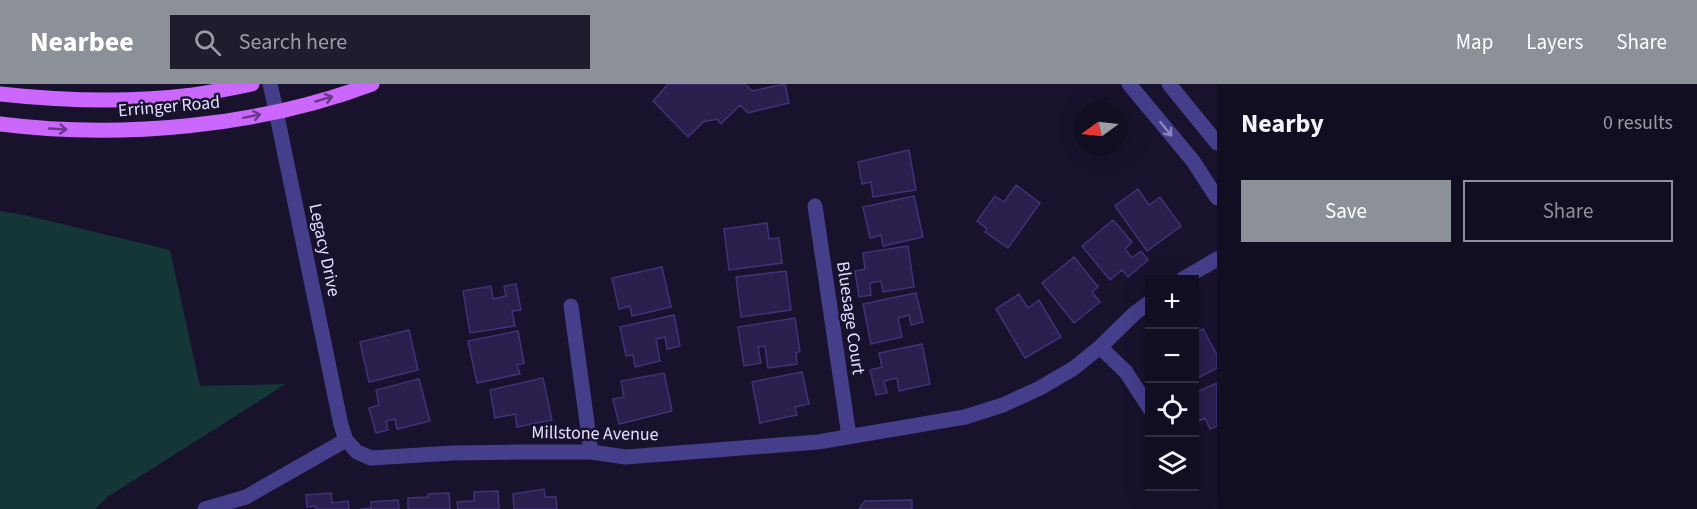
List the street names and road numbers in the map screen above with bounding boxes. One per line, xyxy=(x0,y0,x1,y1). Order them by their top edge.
street label: Erringer Road xyxy=(117,90,221,123)
street label: Legacy Drive xyxy=(302,201,347,299)
street label: Bluesage Court xyxy=(830,260,871,376)
street label: Millstone Avenue xyxy=(531,420,659,447)

